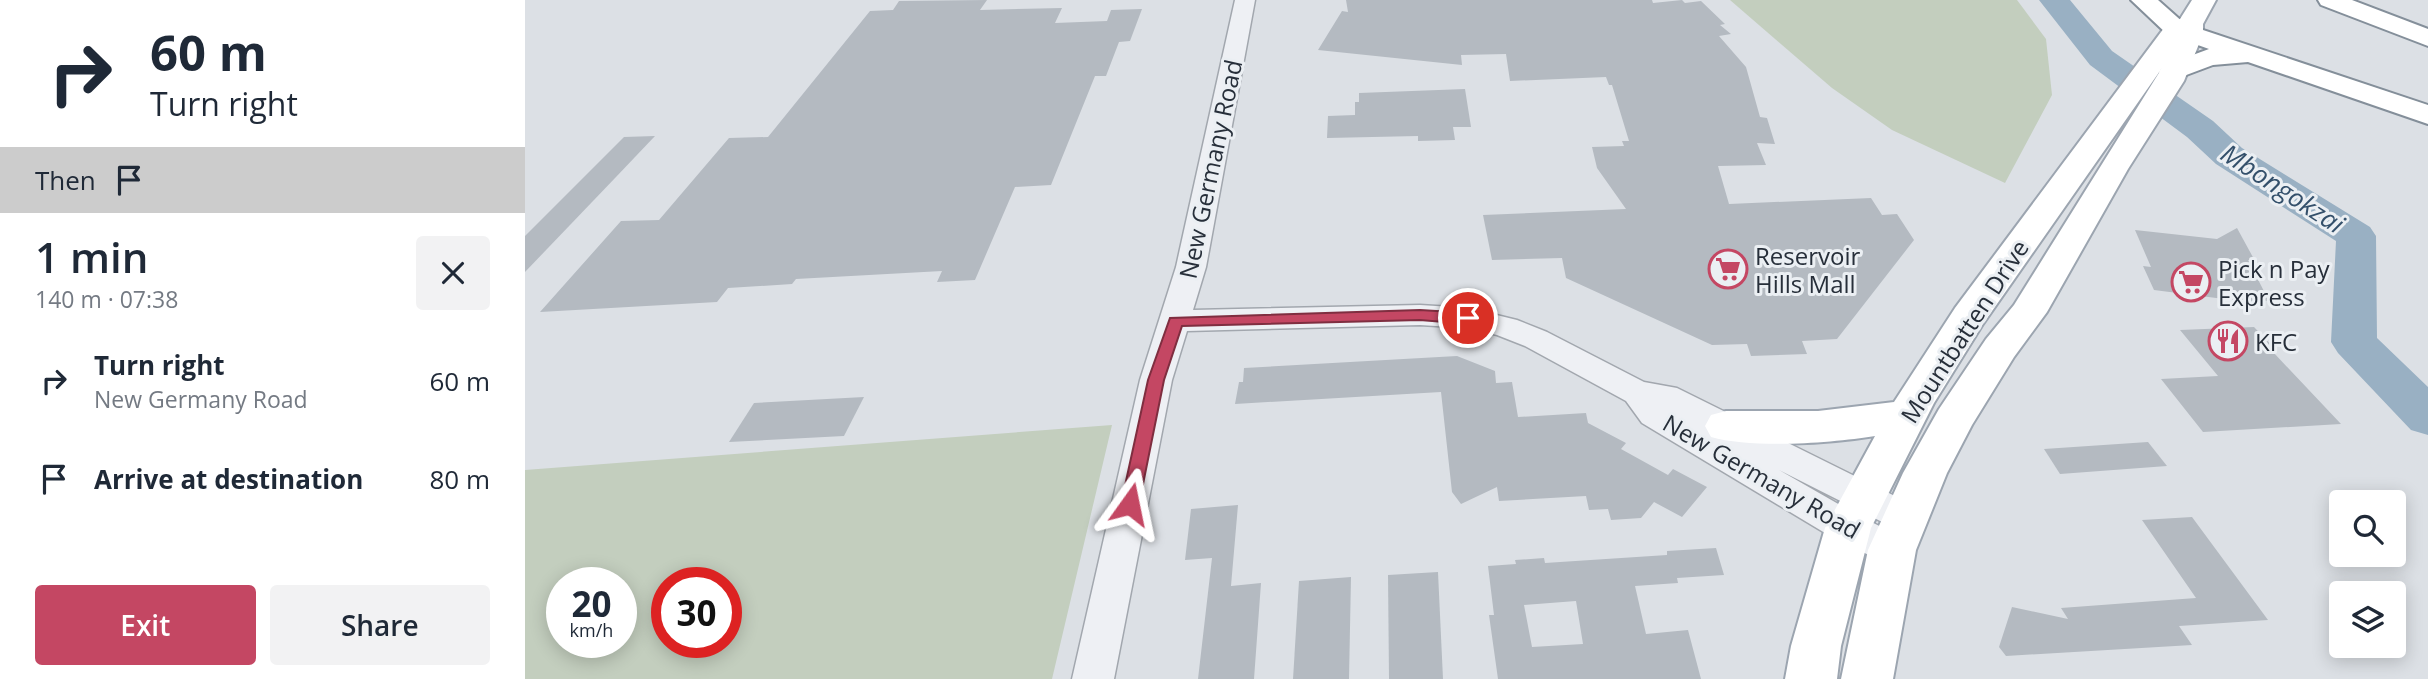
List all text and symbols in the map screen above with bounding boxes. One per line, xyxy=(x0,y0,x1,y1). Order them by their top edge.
text: 60 m xyxy=(150,19,267,85)
icon: right xyxy=(35,28,126,119)
street label: New Germany Road xyxy=(1171,57,1249,281)
text: Turn right xyxy=(150,82,298,125)
water label: Mbongokzai xyxy=(2214,135,2352,241)
icon: arrive xyxy=(110,161,148,199)
text: Then xyxy=(35,162,96,198)
text: 1 min xyxy=(35,228,148,285)
street label: Mountbatten Drive xyxy=(1892,233,2036,429)
button: close xyxy=(416,236,490,310)
place label: Reservoir Hills Mall xyxy=(1755,239,1860,300)
supermarket icon: Reservoir Hills Mall xyxy=(1707,248,1749,290)
place label: Pick n Pay Express xyxy=(2218,252,2331,313)
supermarket icon: Pick n Pay Express xyxy=(2170,261,2212,303)
text: 140 m · 07:38 xyxy=(35,283,178,315)
pin xyxy=(1438,288,1498,348)
icon: arrive xyxy=(1449,299,1487,337)
restaurant icon: KFC xyxy=(2207,320,2249,362)
place label: KFC xyxy=(2255,325,2297,358)
text: Turn right xyxy=(94,347,225,383)
icon: right xyxy=(35,362,73,400)
text: 60 m xyxy=(429,363,490,399)
text: New Germany Road xyxy=(94,383,308,415)
street label: New Germany Road xyxy=(1657,406,1867,546)
icon: arrive xyxy=(35,460,73,498)
text: Arrive at destination xyxy=(94,461,363,497)
text: 80 m xyxy=(429,461,490,497)
position arrow xyxy=(1093,467,1167,541)
map controls xyxy=(2329,490,2406,658)
button: search xyxy=(2329,490,2406,567)
speed limit sign: 30 xyxy=(651,567,742,658)
text: 20 xyxy=(571,580,612,627)
button: layers xyxy=(2329,581,2406,658)
button: Exit xyxy=(35,585,256,665)
button: Share xyxy=(270,585,490,665)
text: km/h xyxy=(570,618,613,642)

